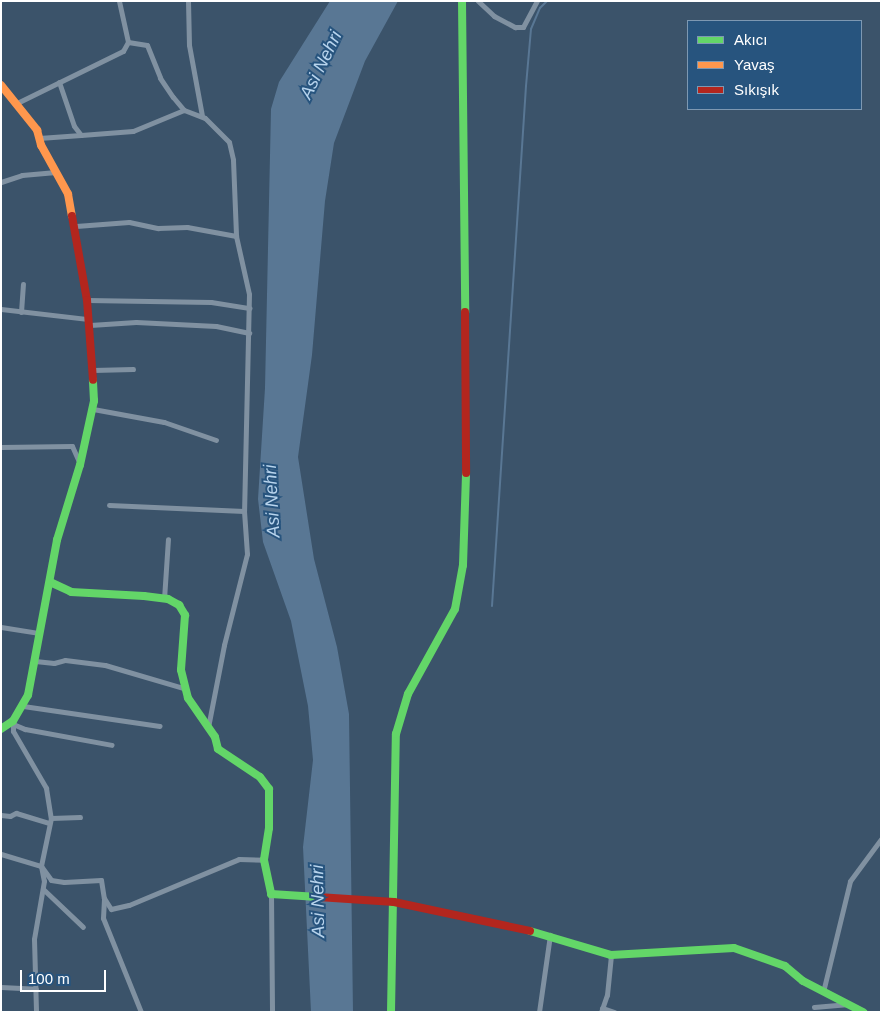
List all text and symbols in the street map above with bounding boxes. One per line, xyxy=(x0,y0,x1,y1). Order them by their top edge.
legend xyxy=(687,20,862,110)
water label: Asi Nehri xyxy=(295,27,347,103)
text: Akıcı xyxy=(734,31,767,48)
text: Yavaş xyxy=(734,56,775,73)
text: Sıkışık xyxy=(734,81,779,98)
water label: Asi Nehri xyxy=(259,464,285,538)
water label: Asi Nehri xyxy=(307,864,329,938)
scale bar xyxy=(22,960,109,992)
text: 100 m xyxy=(28,970,70,987)

